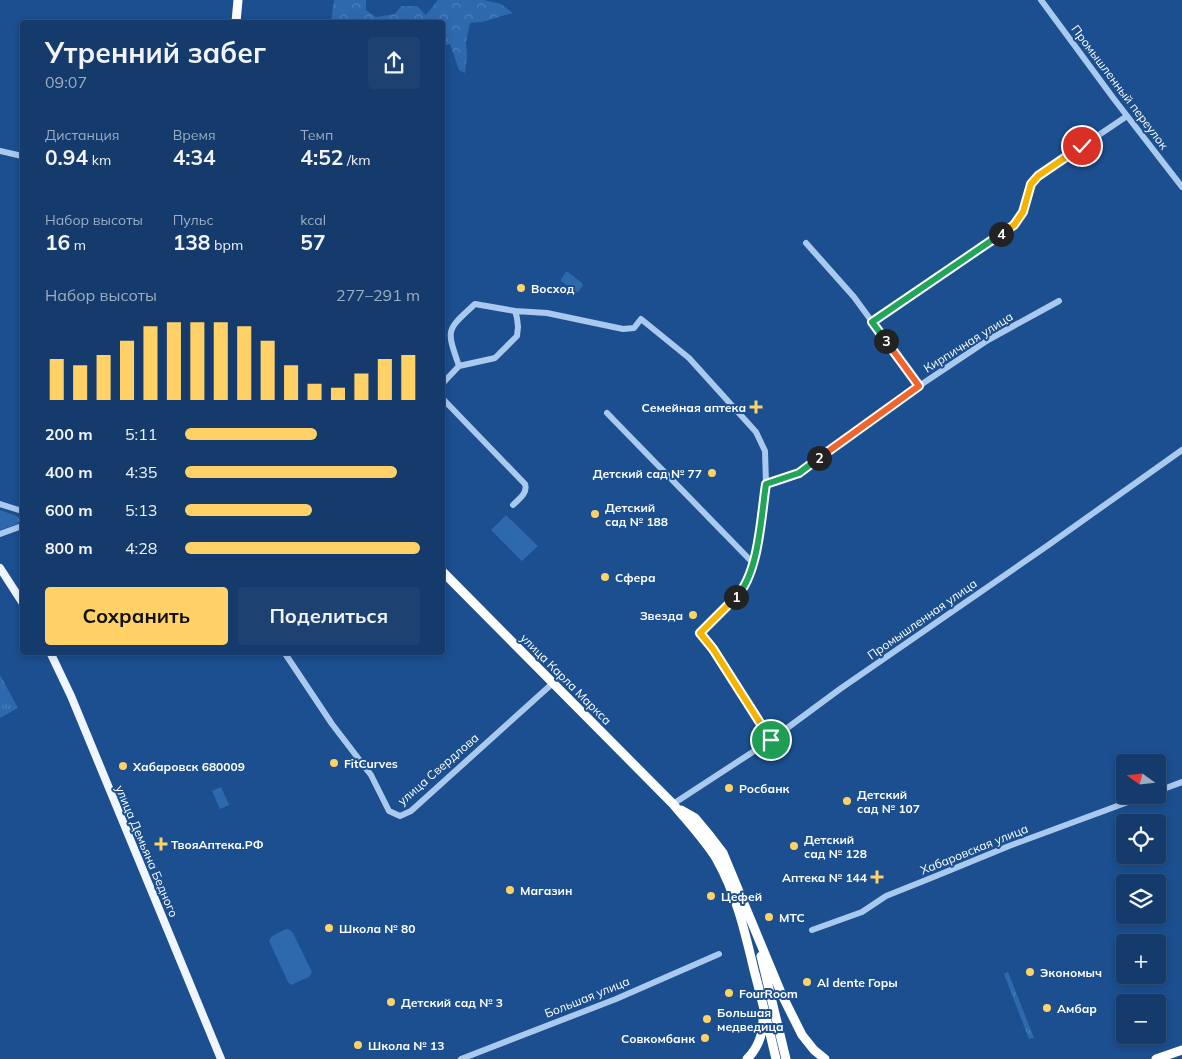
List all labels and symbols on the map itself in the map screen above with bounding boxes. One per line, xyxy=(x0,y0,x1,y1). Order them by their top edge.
street label: Промышленный переулок xyxy=(1068,22,1172,153)
pin xyxy=(1061,125,1103,167)
pin: 4 xyxy=(988,222,1014,246)
place label: Восход xyxy=(531,281,575,296)
marker: Восход xyxy=(515,282,527,294)
street label: Кирпичная улица xyxy=(921,308,1015,376)
pin: 3 xyxy=(874,328,898,354)
place label: Семейная аптека xyxy=(642,400,746,415)
marker: Семейная аптека xyxy=(750,401,762,413)
pin: 2 xyxy=(806,446,832,470)
place label: Детский сад № 77 xyxy=(593,466,702,481)
marker: Детский сад № 77 xyxy=(706,467,718,479)
place label: Детский сад № 188 xyxy=(605,500,668,529)
marker: Детский сад № 188 xyxy=(589,508,601,520)
place label: Сфера xyxy=(615,570,656,585)
marker: Сфера xyxy=(599,571,611,583)
street label: Промышленная улица xyxy=(864,575,980,663)
pin: 1 xyxy=(724,584,748,610)
place label: Звезда xyxy=(640,608,683,623)
marker: Звезда xyxy=(687,609,699,621)
street label: улица Карла Маркса xyxy=(517,630,615,728)
pin xyxy=(750,719,792,761)
street label: улица Свердлова xyxy=(394,730,482,808)
north arrow xyxy=(1116,754,1166,804)
place label: FitCurves xyxy=(344,756,398,771)
marker: FitCurves xyxy=(328,757,340,769)
place label: Хабаровск 680009 xyxy=(132,759,245,774)
marker: Хабаровск 680009 xyxy=(117,760,129,772)
place label: Росбанк xyxy=(739,781,790,796)
marker: Росбанк xyxy=(723,782,735,794)
street label: улица Демьяна Бедного xyxy=(112,783,182,919)
place label: Детский сад № 107 xyxy=(857,787,920,816)
marker: Детский сад № 107 xyxy=(841,795,853,807)
street label: Хабаровская улица xyxy=(918,821,1030,877)
place label: Детский сад № 128 xyxy=(804,832,867,861)
place label: ТвояАптека.РФ xyxy=(171,837,264,852)
marker: ТвояАптека.РФ xyxy=(155,838,167,850)
marker: Детский сад № 128 xyxy=(788,840,800,852)
place label: Аптека № 144 xyxy=(782,870,867,885)
marker: Аптека № 144 xyxy=(871,871,883,883)
place label: Магазин xyxy=(520,883,572,898)
marker: Магазин xyxy=(504,884,516,896)
place label: Цефей xyxy=(721,889,762,904)
marker: Цефей xyxy=(705,890,717,902)
place label: МТС xyxy=(779,910,805,925)
marker: МТС xyxy=(763,911,775,923)
place label: Школа № 80 xyxy=(339,921,415,936)
marker: Школа № 80 xyxy=(323,922,335,934)
place label: Экономыч xyxy=(1040,965,1102,980)
marker: Экономыч xyxy=(1024,966,1036,978)
street label: Большая улица xyxy=(542,973,632,1021)
place label: Al dente Горы xyxy=(817,975,898,990)
marker: Al dente Горы xyxy=(801,976,813,988)
place label: FourRoom xyxy=(739,986,798,1001)
marker: FourRoom xyxy=(723,987,735,999)
place label: Детский сад № 3 xyxy=(401,995,503,1010)
marker: Детский сад № 3 xyxy=(385,996,397,1008)
place label: Амбар xyxy=(1057,1001,1097,1016)
marker: Амбар xyxy=(1041,1002,1053,1014)
place label: Большая медведица xyxy=(717,1005,784,1034)
marker: Большая медведица xyxy=(701,1013,713,1025)
place label: Совкомбанк xyxy=(621,1031,695,1046)
marker: Совкомбанк xyxy=(699,1032,711,1044)
place label: Школа № 13 xyxy=(368,1038,444,1053)
marker: Школа № 13 xyxy=(352,1039,364,1051)

